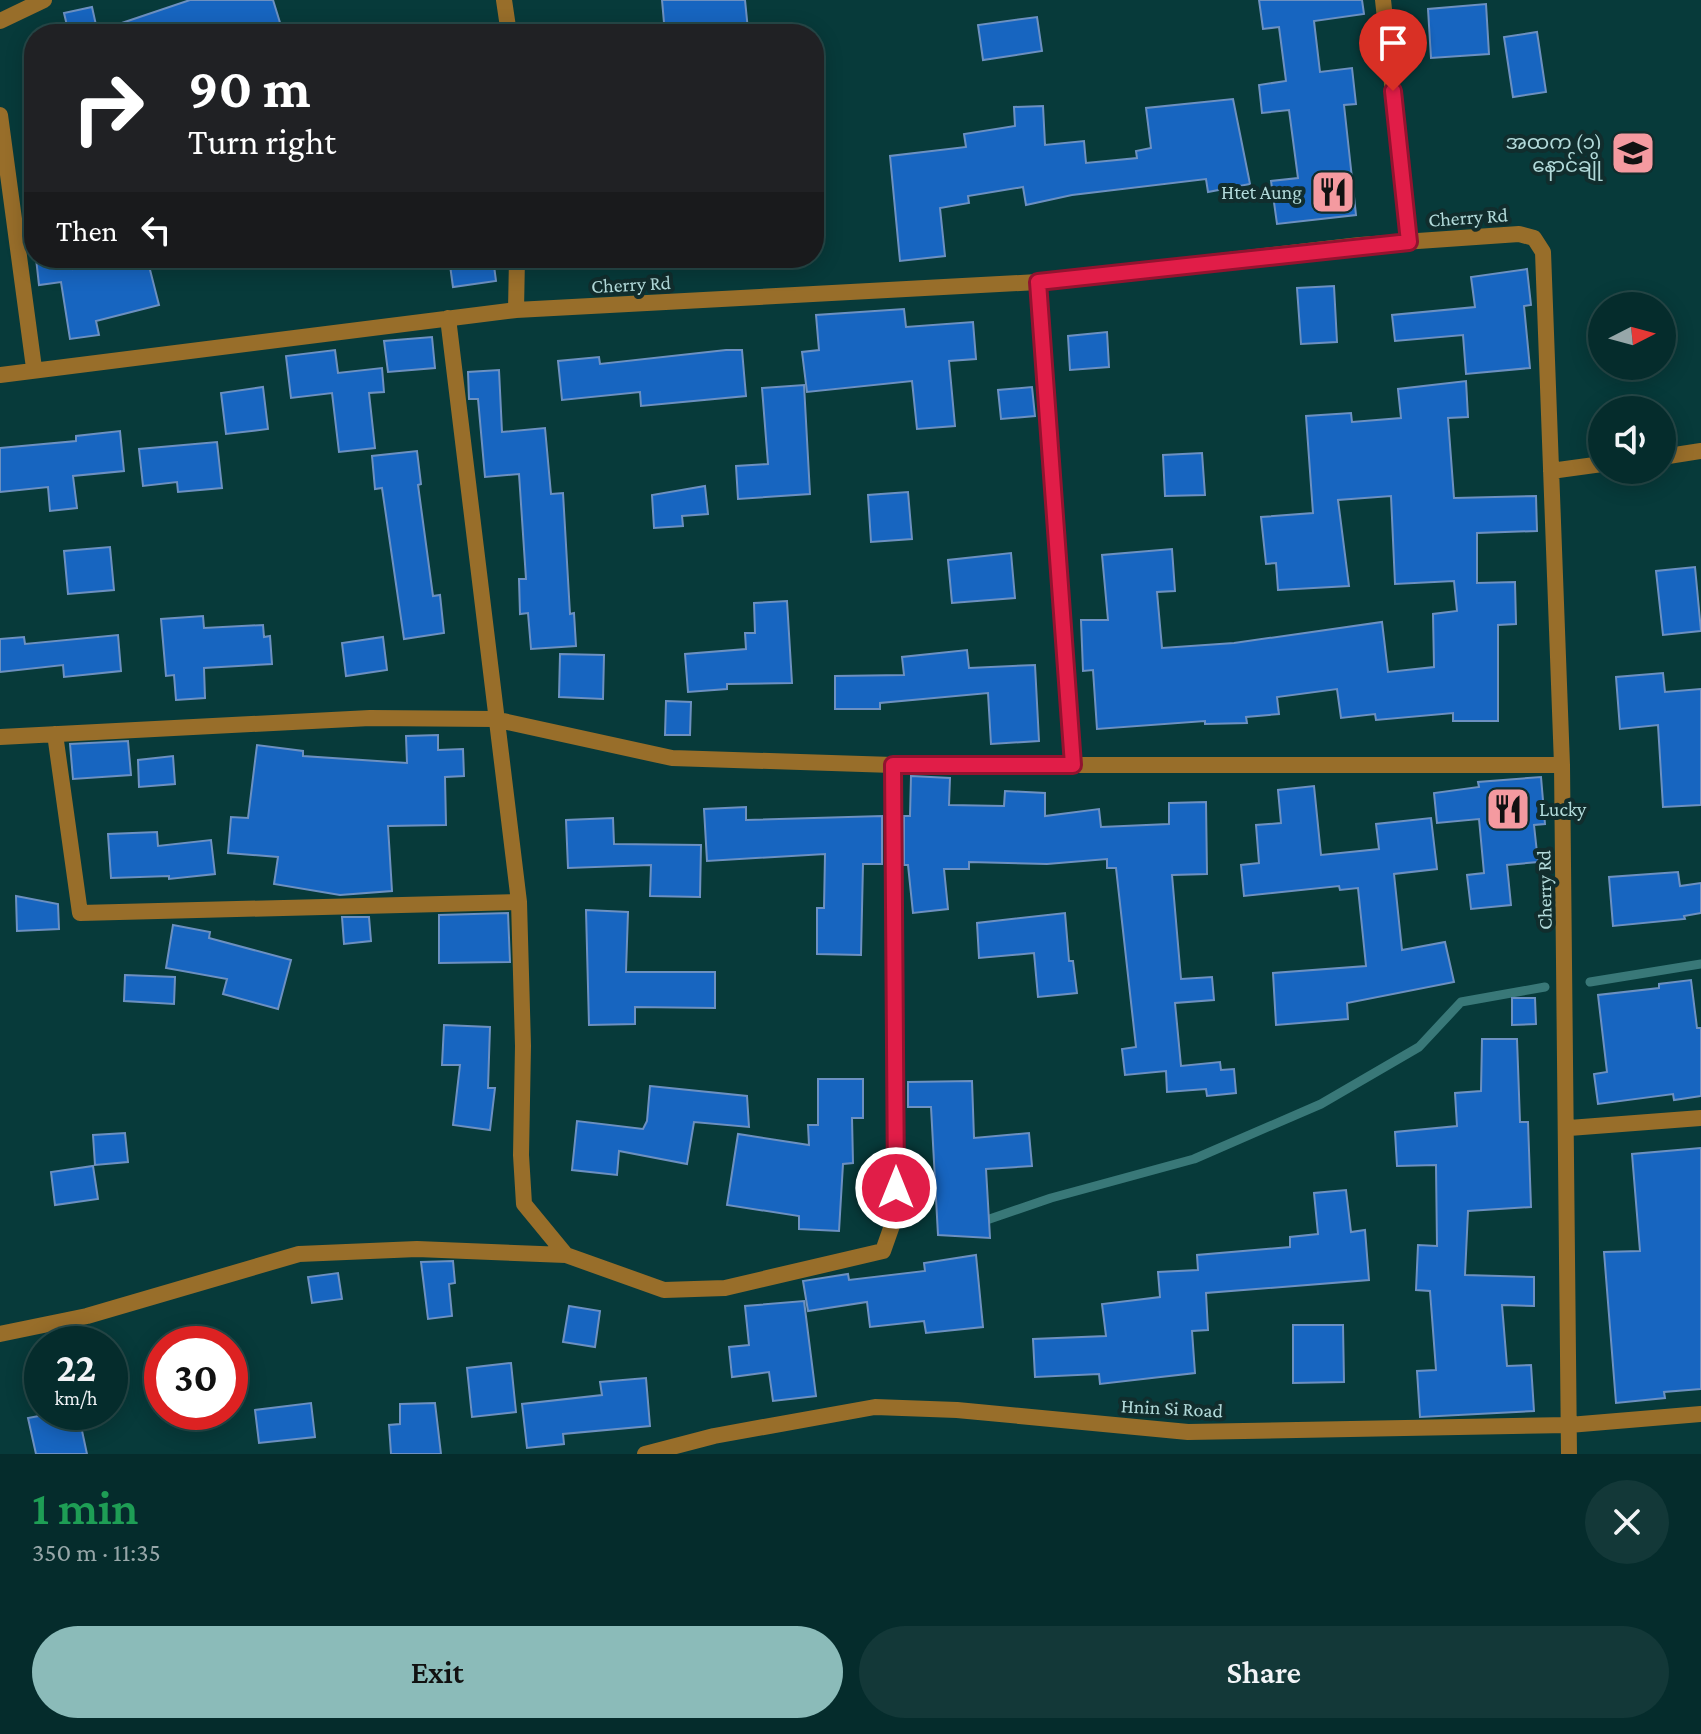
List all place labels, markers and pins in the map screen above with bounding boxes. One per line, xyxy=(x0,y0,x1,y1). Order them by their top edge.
pin xyxy=(1359,9,1427,91)
school or university icon: အထက (၁) နောင်ချို xyxy=(1609,129,1657,177)
place label: အထက (၁) နောင်ချို xyxy=(1505,131,1603,181)
restaurant icon: Htet Aung xyxy=(1309,168,1357,216)
place label: Htet Aung xyxy=(1221,181,1302,204)
restaurant icon: Lucky xyxy=(1484,785,1532,833)
place label: Lucky xyxy=(1539,798,1587,821)

